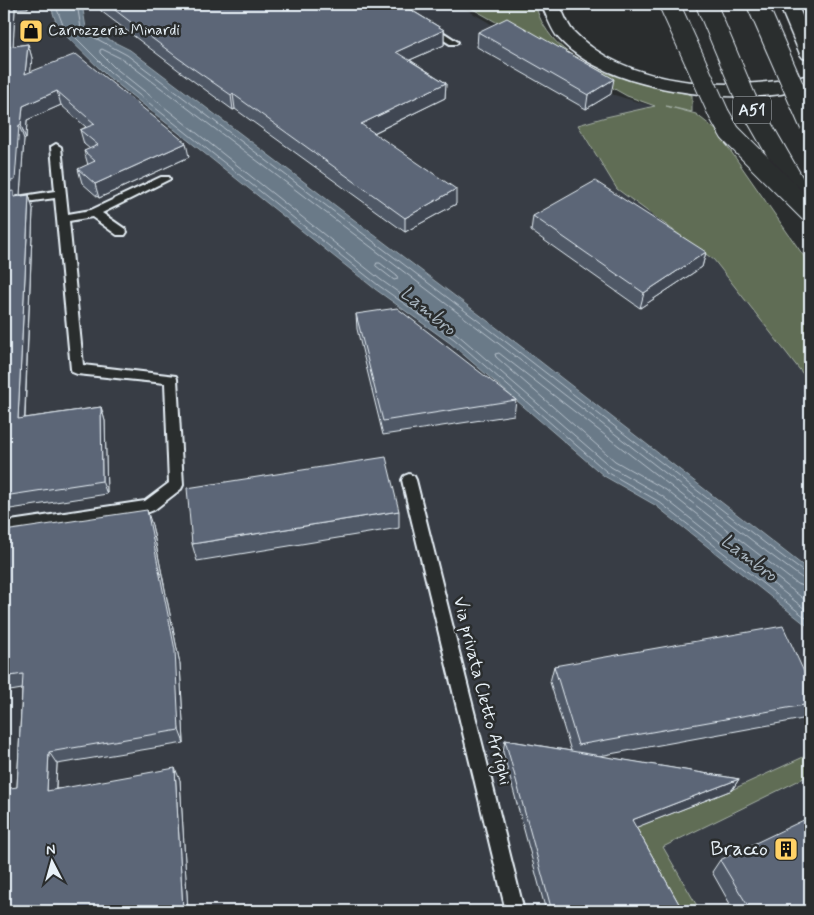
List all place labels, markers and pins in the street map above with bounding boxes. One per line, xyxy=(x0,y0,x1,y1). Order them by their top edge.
shop icon: Carrozzeria Minardi xyxy=(18,18,44,44)
place label: Carrozzeria Minardi xyxy=(48,21,180,41)
place label: Bracco xyxy=(710,835,768,863)
building icon: Bracco xyxy=(773,836,799,862)

